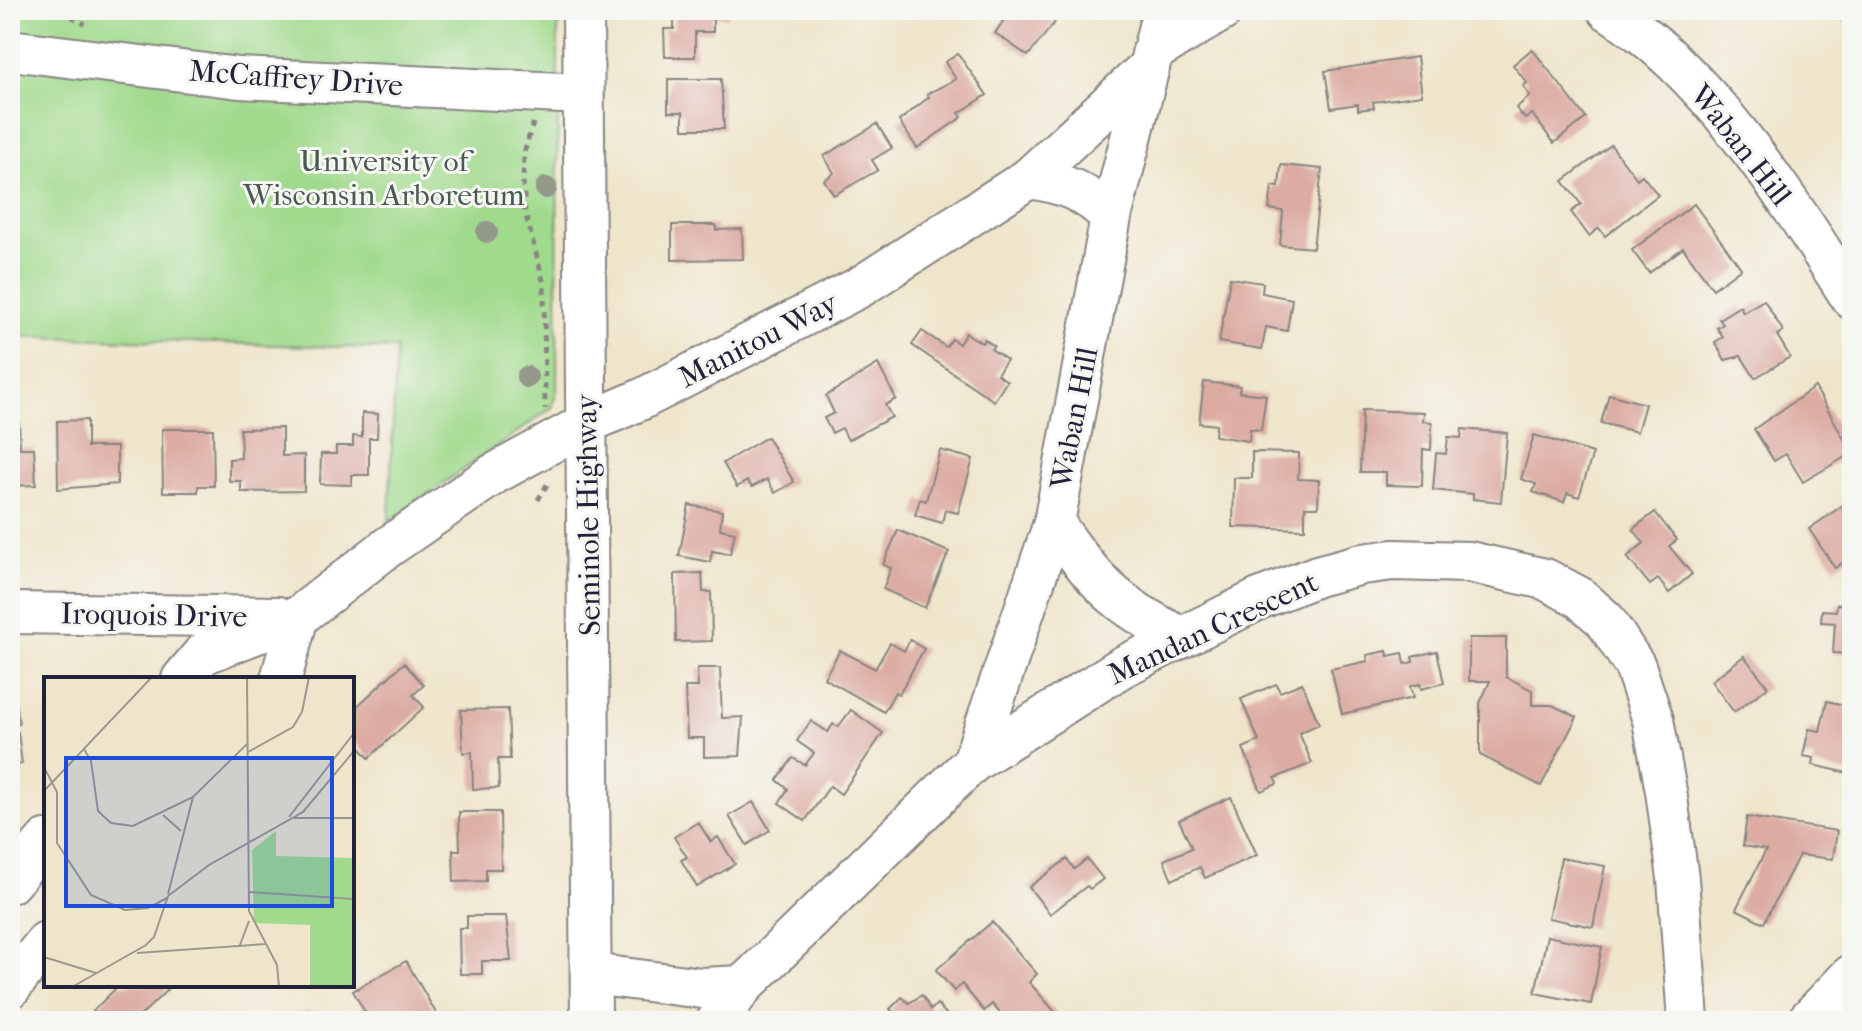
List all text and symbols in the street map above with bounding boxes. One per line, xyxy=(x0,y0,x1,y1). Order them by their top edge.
street label: McCaffrey Drive xyxy=(188,54,404,103)
street label: Waban Hill xyxy=(1682,77,1799,213)
park label: University of Wisconsin Arboretum xyxy=(242,144,525,213)
street label: Manitou Way xyxy=(673,285,844,395)
street label: Waban Hill xyxy=(1043,344,1105,493)
street label: Seminole Highway xyxy=(569,393,608,636)
street label: Mandan Crescent xyxy=(1103,564,1324,692)
street label: Iroquois Drive xyxy=(60,596,248,635)
inset map xyxy=(44,677,354,987)

